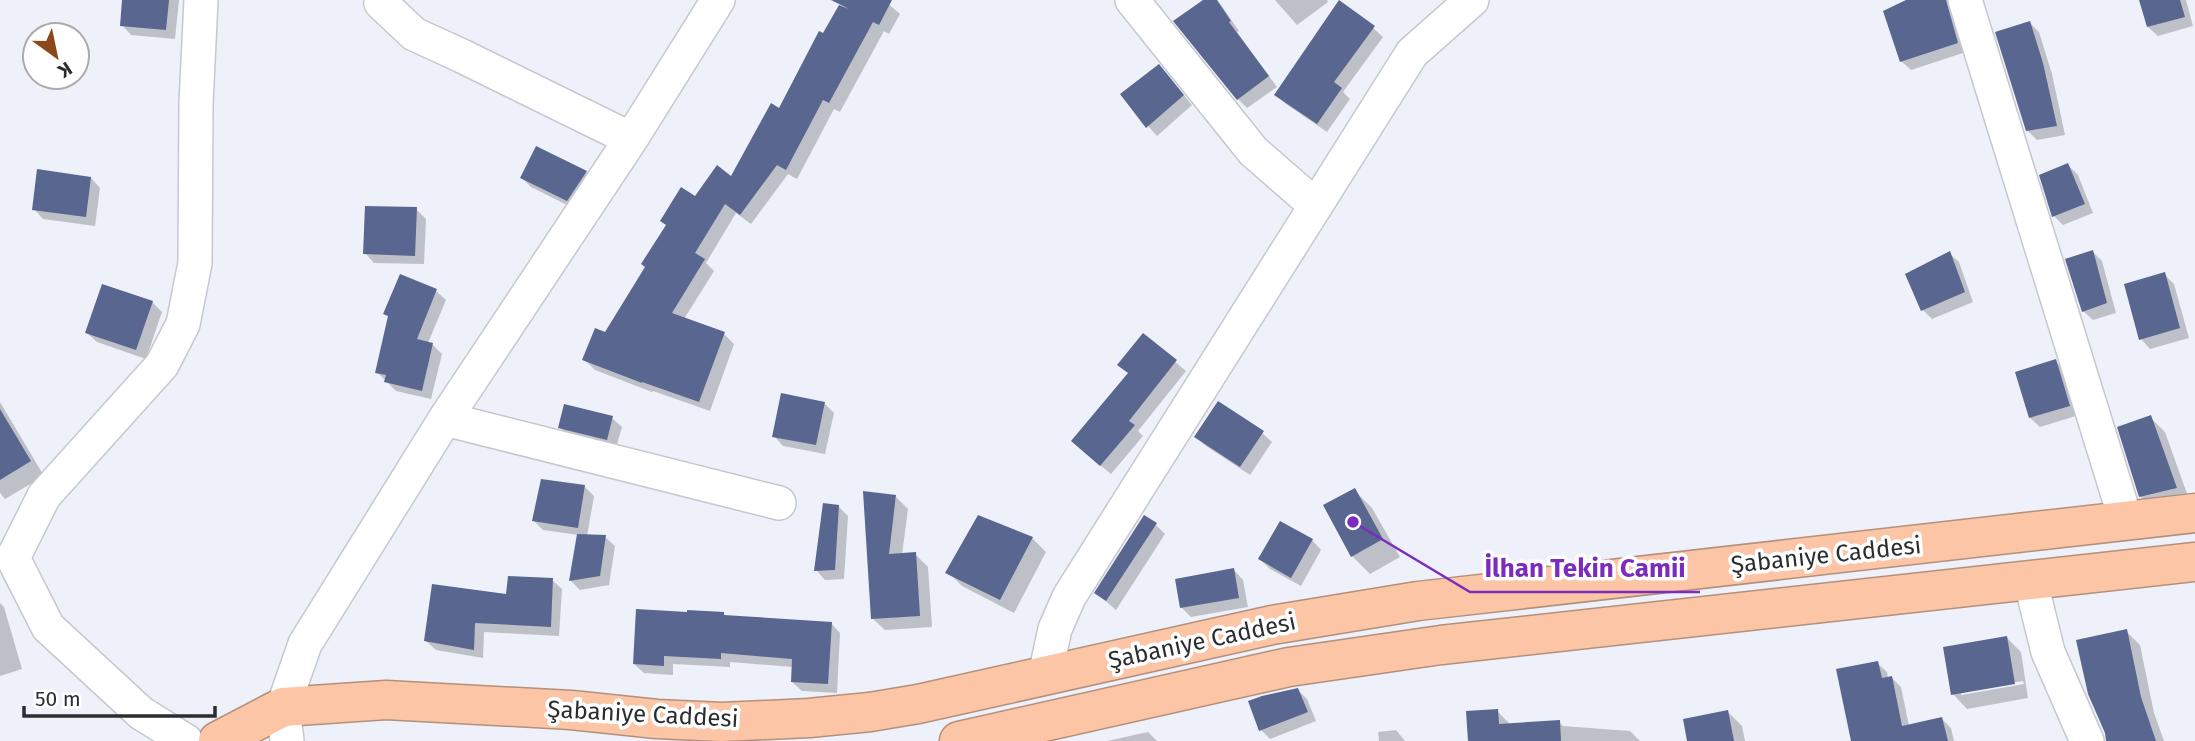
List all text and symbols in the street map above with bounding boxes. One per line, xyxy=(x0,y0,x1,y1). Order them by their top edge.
north arrow xyxy=(21,21,91,91)
text: K xyxy=(53,57,76,83)
street label: Şabaniye Caddesi xyxy=(1729,531,1923,579)
callout: İlhan Tekin Camii xyxy=(1470,545,1700,592)
text: İlhan Tekin Camii xyxy=(1484,553,1686,584)
street label: Şabaniye Caddesi xyxy=(1106,607,1298,675)
scale bar xyxy=(24,674,215,718)
text: 50 m xyxy=(35,686,81,712)
street label: Şabaniye Caddesi xyxy=(547,695,739,733)

